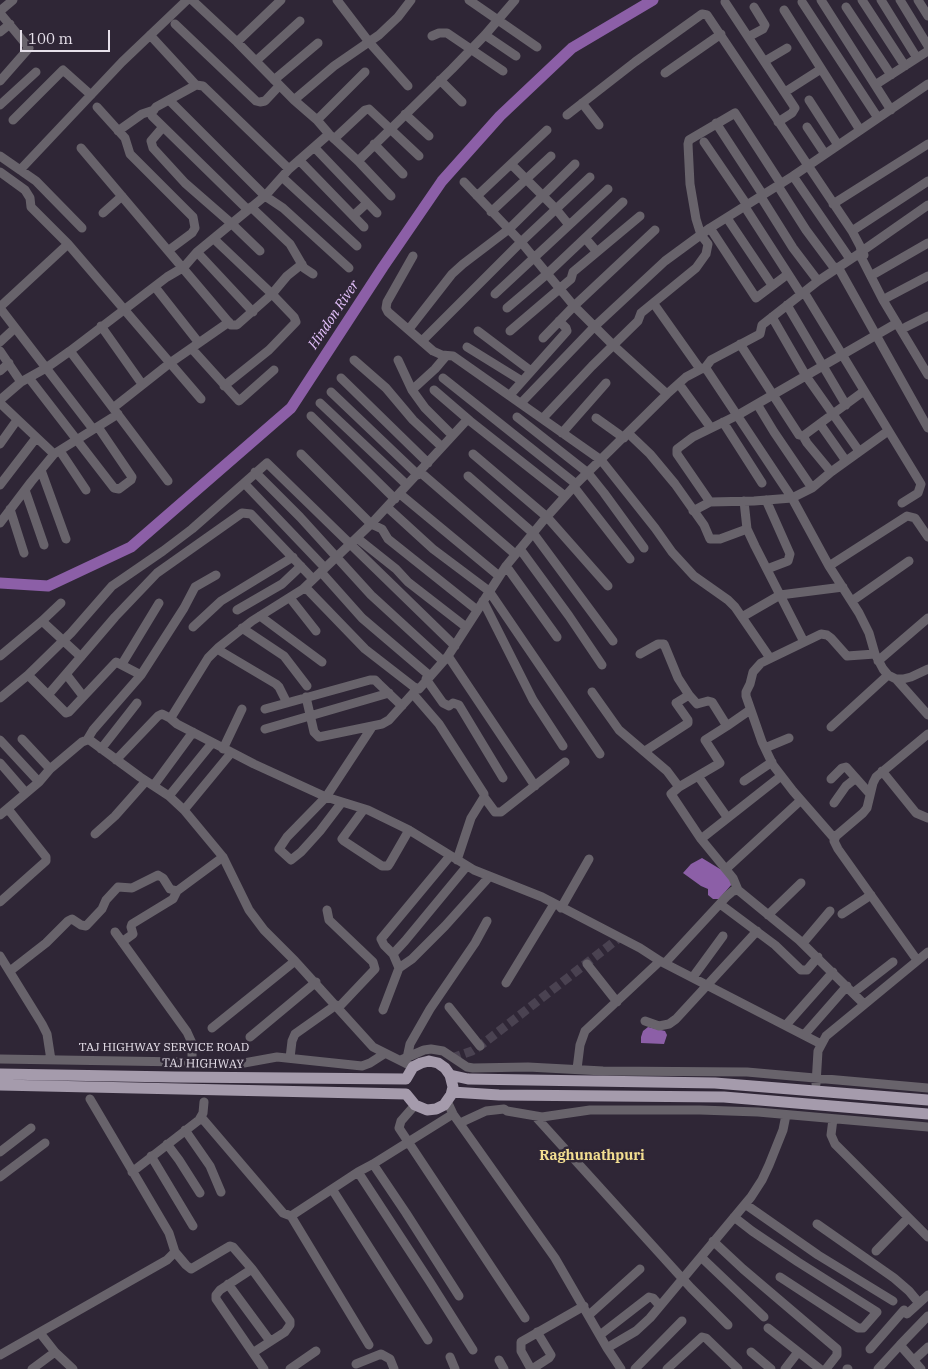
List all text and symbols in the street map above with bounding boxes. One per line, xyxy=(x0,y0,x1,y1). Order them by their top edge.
scale bar xyxy=(22,20,112,52)
text: 100 m xyxy=(28,29,73,48)
water label: Hindon River xyxy=(305,277,363,353)
street label: TAJ HIGHWAY SERVICE ROAD xyxy=(79,1041,249,1055)
street label: TAJ HIGHWAY xyxy=(162,1056,244,1072)
district label: Raghunathpuri xyxy=(539,1148,645,1164)

